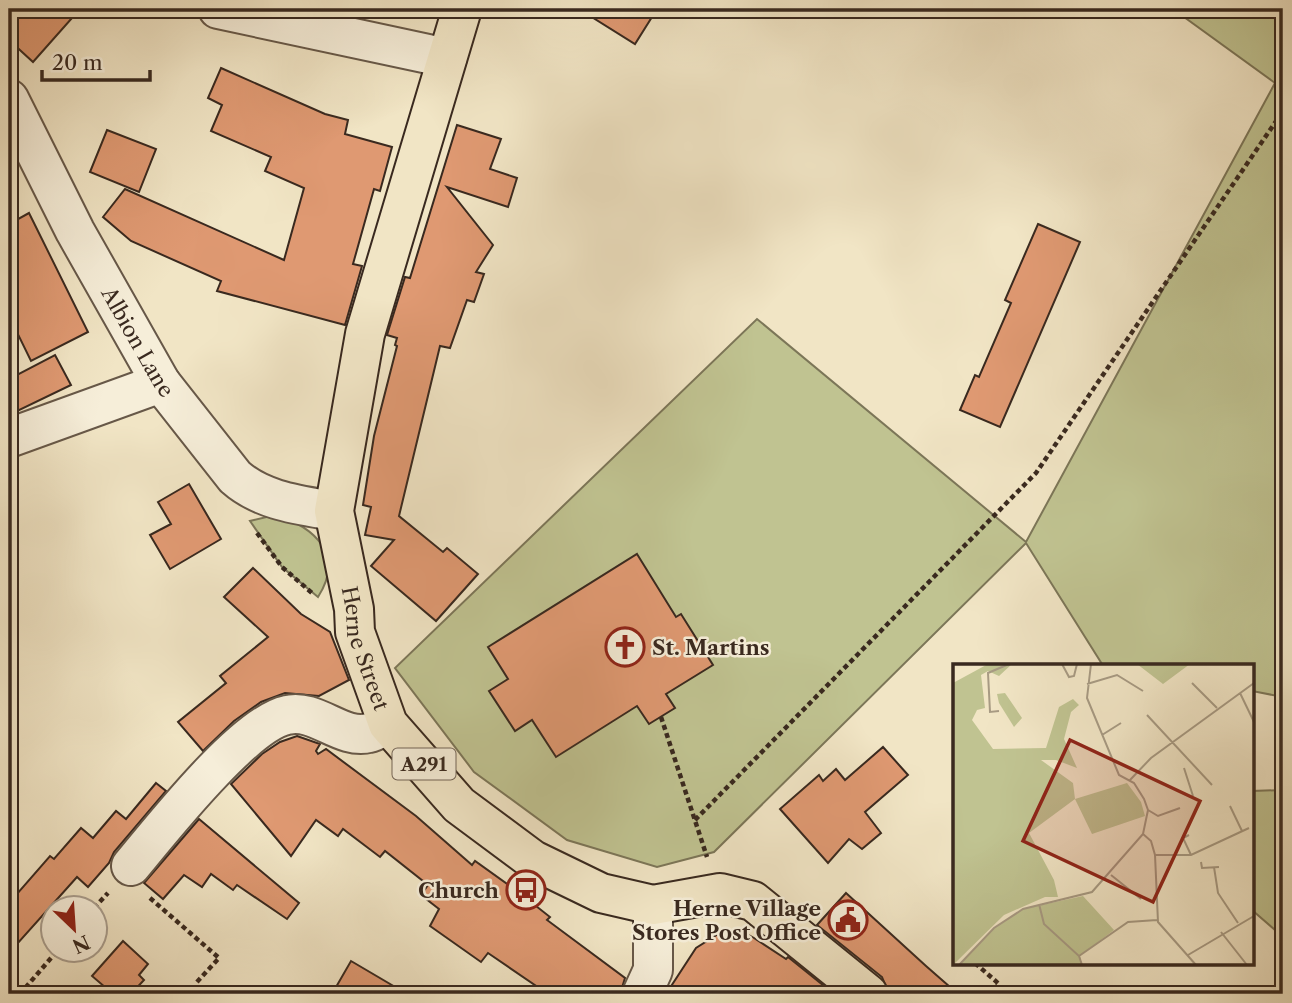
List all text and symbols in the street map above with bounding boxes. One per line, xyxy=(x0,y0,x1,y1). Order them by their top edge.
scale bar xyxy=(42,38,150,82)
text: 20 m xyxy=(52,50,103,75)
street label: Albion Lane xyxy=(96,282,179,402)
street label: Herne Street xyxy=(337,584,395,714)
church icon: St. Martins xyxy=(604,626,646,668)
place label: St. Martins xyxy=(652,635,770,660)
inset map xyxy=(953,664,1254,964)
road number: A291 xyxy=(392,748,456,779)
bus stop icon: Church xyxy=(505,869,547,911)
place label: Church xyxy=(418,878,500,903)
north arrow xyxy=(38,894,108,964)
place label: Herne Village Stores Post Office xyxy=(632,896,821,945)
public building icon: Herne Village Stores Post Office xyxy=(827,899,869,941)
text: N xyxy=(69,930,93,958)

